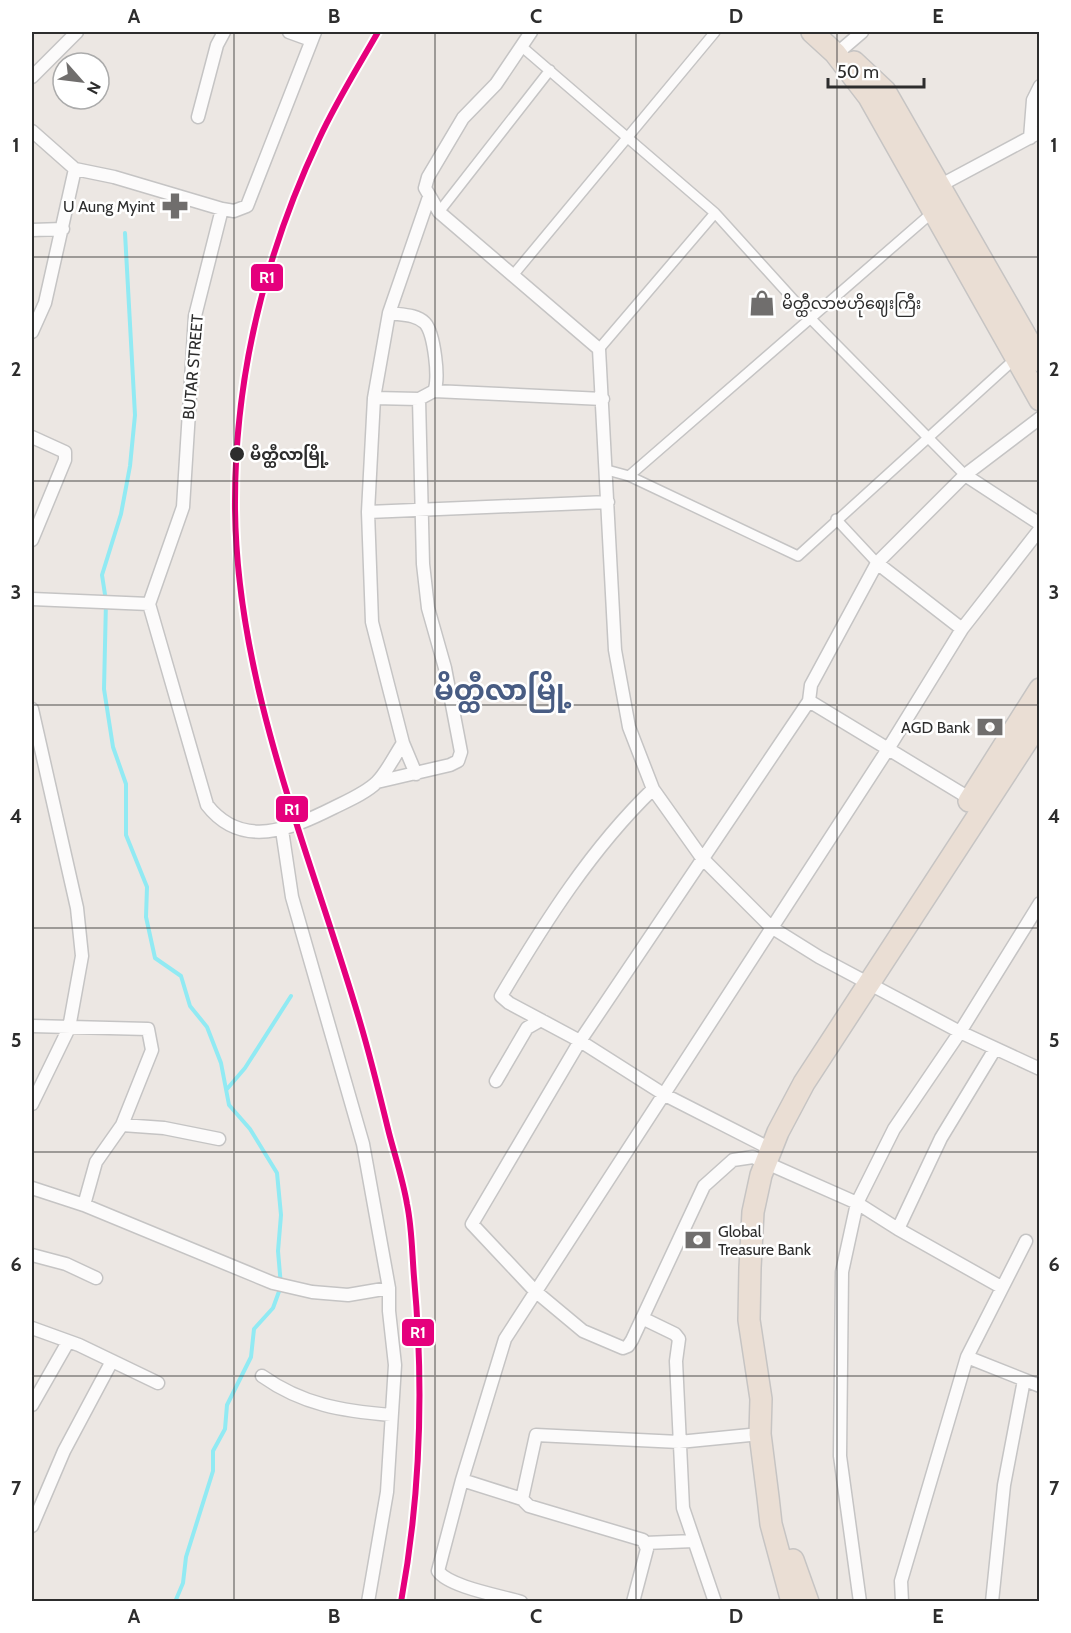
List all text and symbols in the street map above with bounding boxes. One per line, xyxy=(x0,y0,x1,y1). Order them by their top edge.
text: A xyxy=(128,4,141,28)
text: B xyxy=(328,4,340,28)
text: C xyxy=(530,4,542,28)
text: D xyxy=(729,4,743,28)
text: E xyxy=(932,4,944,28)
north arrow xyxy=(51,51,111,111)
scale bar xyxy=(828,51,924,89)
text: 50 m xyxy=(837,61,879,83)
text: N xyxy=(83,78,105,97)
text: 1 xyxy=(12,133,20,157)
text: 1 xyxy=(1050,133,1058,157)
pharmacy icon: U Aung Myint xyxy=(160,191,190,221)
place label: U Aung Myint xyxy=(63,197,156,216)
line badge: R1 xyxy=(250,263,284,292)
text: R1 xyxy=(259,268,275,287)
shop icon: မိတ္ထီလာဗဟိုဈေးကြီး xyxy=(747,288,777,318)
place label: မိတ္ထီလာဗဟိုဈေးကြီး xyxy=(782,292,921,318)
street label: BUTAR STREET xyxy=(179,313,207,420)
text: 2 xyxy=(11,357,21,381)
text: 2 xyxy=(1049,357,1059,381)
place label: မိတ္ထီလာမြို့ xyxy=(250,443,329,468)
marker: မိတ္ထီလာမြို့ xyxy=(228,445,246,463)
text: 3 xyxy=(11,580,21,604)
text: 3 xyxy=(1049,580,1059,604)
district label: မိတ္ထီလာမြို့ xyxy=(434,671,572,713)
bank icon: AGD Bank xyxy=(975,712,1005,742)
place label: AGD Bank xyxy=(901,718,971,737)
line badge: R1 xyxy=(275,795,309,823)
text: R1 xyxy=(284,800,300,819)
text: 4 xyxy=(10,804,22,828)
text: 4 xyxy=(1048,804,1060,828)
text: 5 xyxy=(11,1028,21,1052)
text: 5 xyxy=(1049,1028,1059,1052)
place label: Global Treasure Bank xyxy=(718,1222,812,1259)
bank icon: Global Treasure Bank xyxy=(683,1225,713,1255)
text: 6 xyxy=(10,1252,22,1276)
text: 6 xyxy=(1048,1252,1060,1276)
line badge: R1 xyxy=(401,1318,435,1347)
text: R1 xyxy=(410,1323,426,1342)
text: 7 xyxy=(11,1476,22,1500)
text: 7 xyxy=(1049,1476,1060,1500)
text: A xyxy=(128,1604,141,1628)
text: B xyxy=(328,1604,340,1628)
text: C xyxy=(530,1604,542,1628)
text: D xyxy=(729,1604,743,1628)
text: E xyxy=(932,1604,944,1628)

